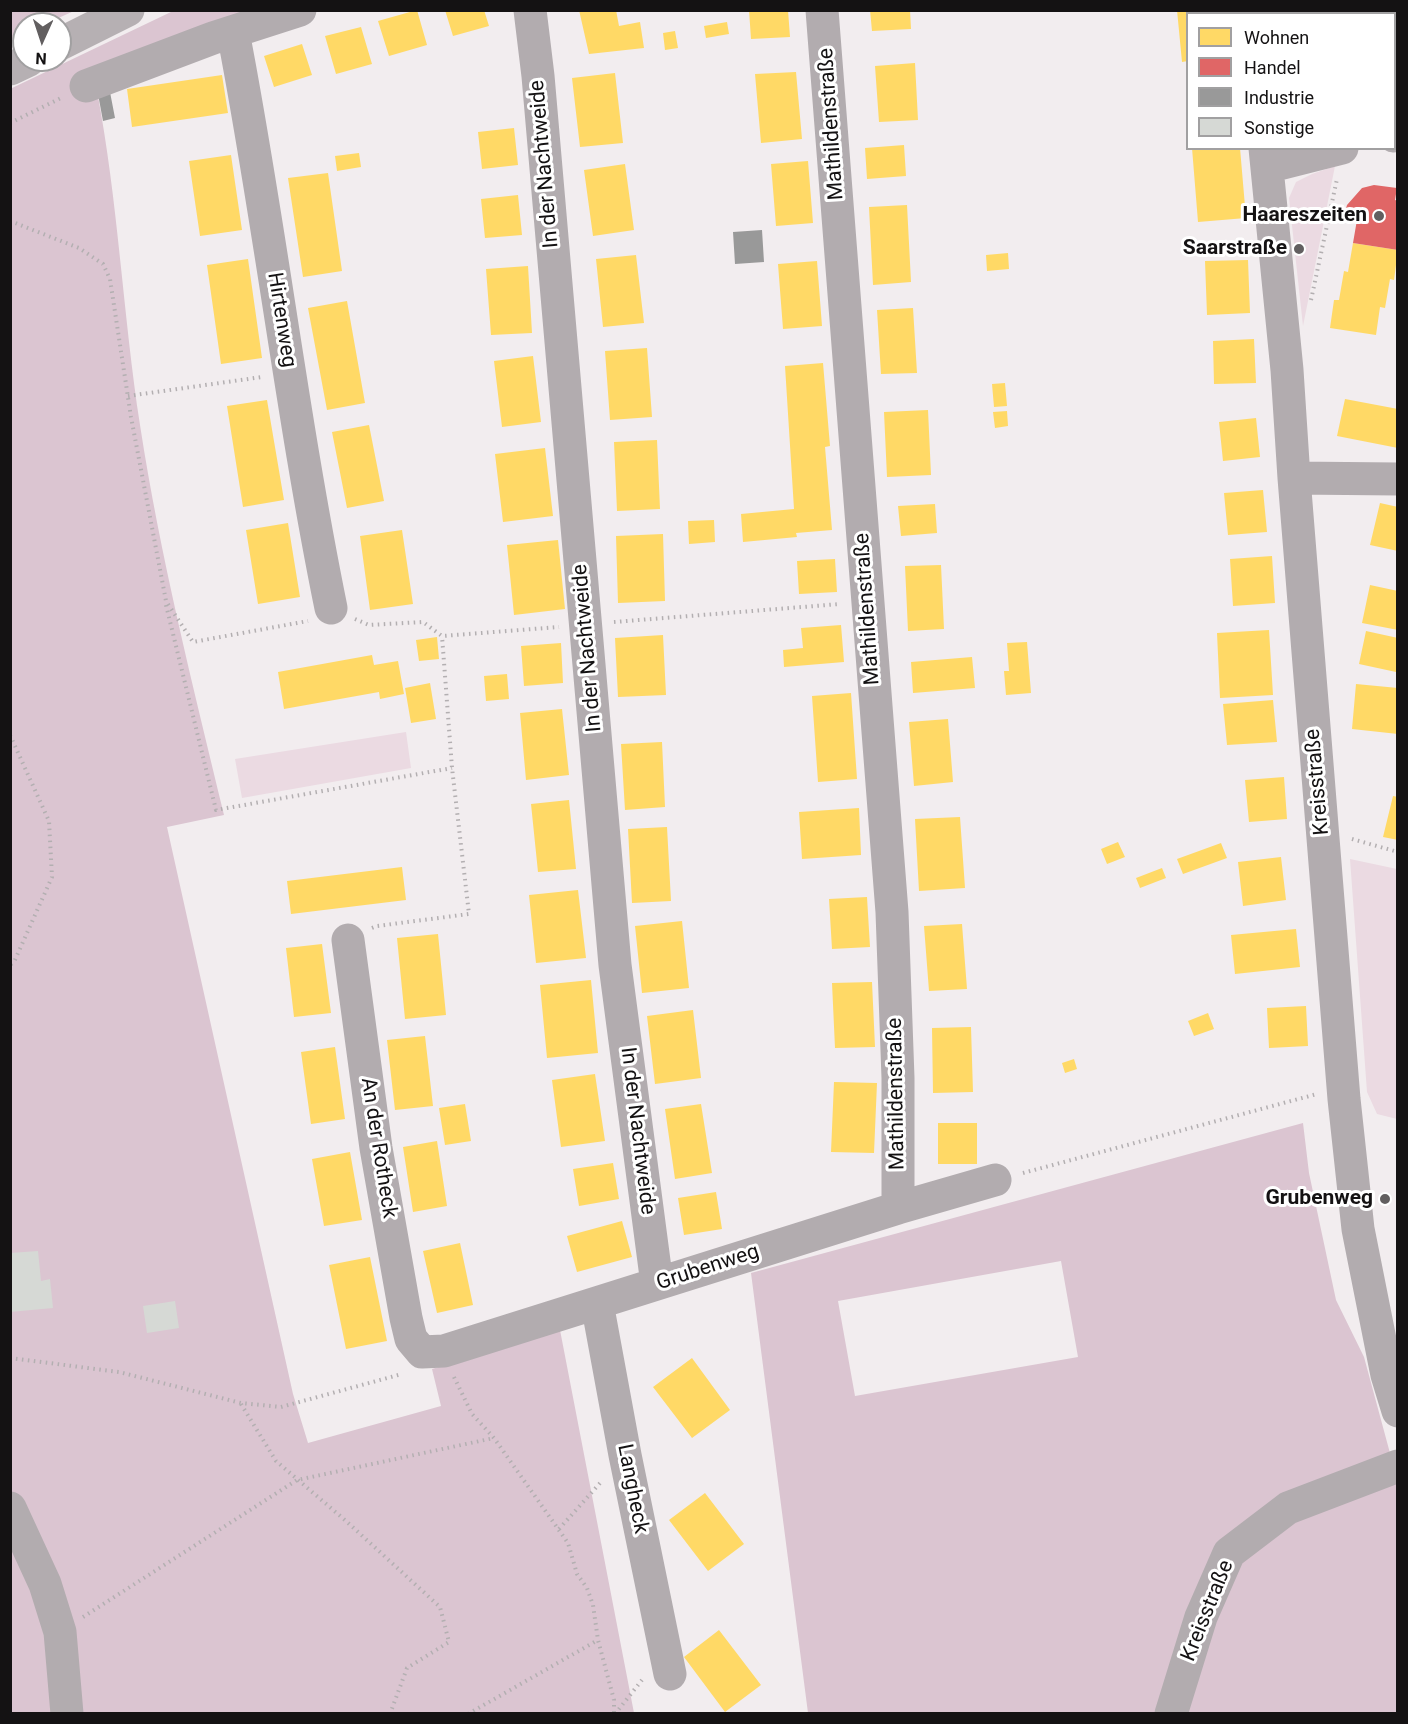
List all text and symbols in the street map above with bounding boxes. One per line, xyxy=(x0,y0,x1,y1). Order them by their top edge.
north arrow xyxy=(12,12,72,72)
legend xyxy=(1186,12,1396,150)
text: Wohnen xyxy=(1244,27,1309,48)
street label: Mathildenstraße xyxy=(814,47,850,201)
text: N xyxy=(35,49,47,68)
text: Handel xyxy=(1244,57,1301,78)
street label: In der Nachtweide xyxy=(525,79,565,249)
text: Industrie xyxy=(1244,87,1314,108)
text: Sonstige xyxy=(1244,117,1314,138)
place label: Haareszeiten xyxy=(1242,203,1367,229)
marker: Haareszeiten xyxy=(1372,209,1386,223)
place label: Saarstraße xyxy=(1183,236,1287,262)
marker: Saarstraße xyxy=(1292,242,1306,256)
street label: Hirtenweg xyxy=(261,271,301,369)
street label: Mathildenstraße xyxy=(850,532,886,686)
street label: In der Nachtweide xyxy=(568,563,608,733)
street label: Kreisstraße xyxy=(1301,728,1335,836)
street label: Mathildenstraße xyxy=(883,1018,911,1170)
street label: In der Nachtweide xyxy=(614,1046,660,1216)
street label: An der Rotheck xyxy=(354,1076,402,1220)
place label: Grubenweg xyxy=(1266,1186,1373,1212)
marker: Grubenweg xyxy=(1378,1192,1392,1206)
street label: Grubenweg xyxy=(654,1240,762,1296)
street label: Langheck xyxy=(611,1442,653,1536)
street label: Kreisstraße xyxy=(1176,1557,1240,1665)

